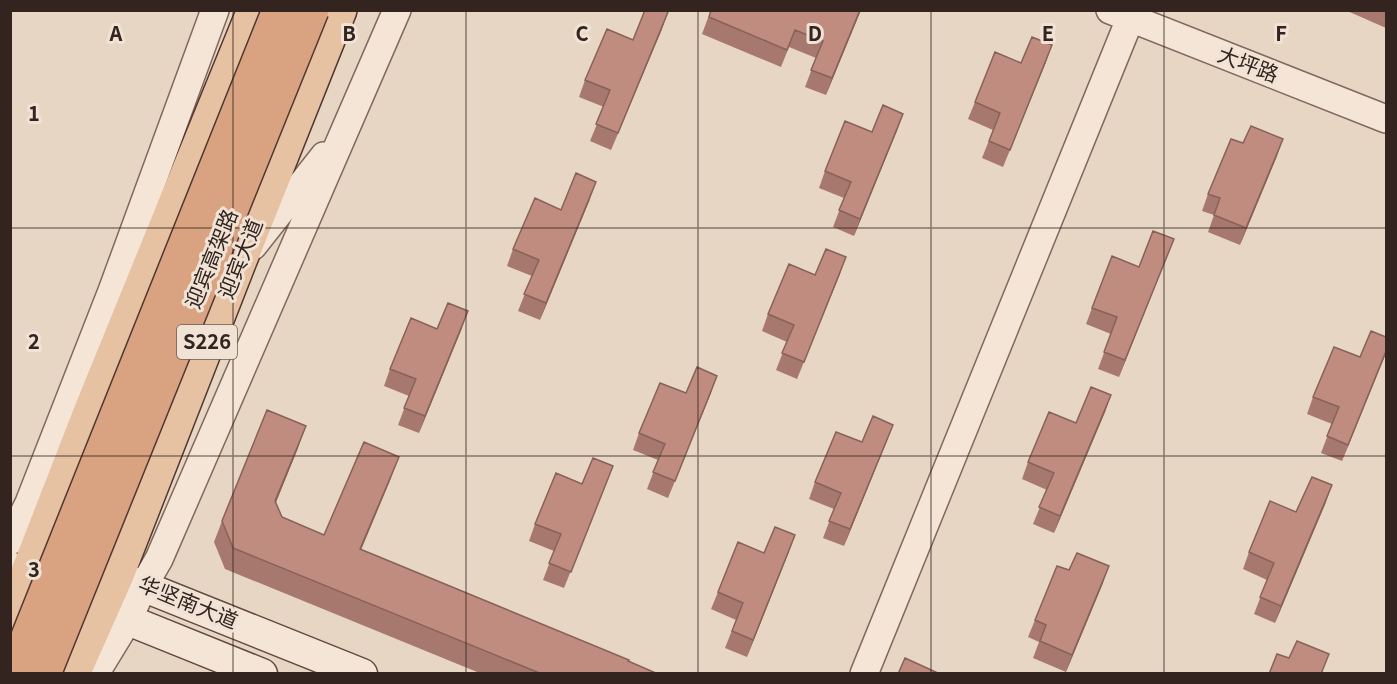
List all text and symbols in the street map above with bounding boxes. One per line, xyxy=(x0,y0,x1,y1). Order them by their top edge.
text: A xyxy=(109,18,123,47)
text: B xyxy=(342,18,356,47)
text: C xyxy=(575,18,589,47)
text: D xyxy=(808,18,822,47)
text: E xyxy=(1042,18,1054,47)
text: F xyxy=(1275,18,1287,47)
street label: 大坪路 xyxy=(1214,38,1284,88)
text: 1 xyxy=(28,98,40,127)
street label: 迎宾高架路 xyxy=(177,204,244,313)
street label: 迎宾大道 xyxy=(210,214,269,303)
road number: S226 xyxy=(177,325,237,359)
text: 2 xyxy=(28,326,40,355)
text: 3 xyxy=(28,554,40,583)
street label: 华坚南大道 xyxy=(134,568,243,635)

